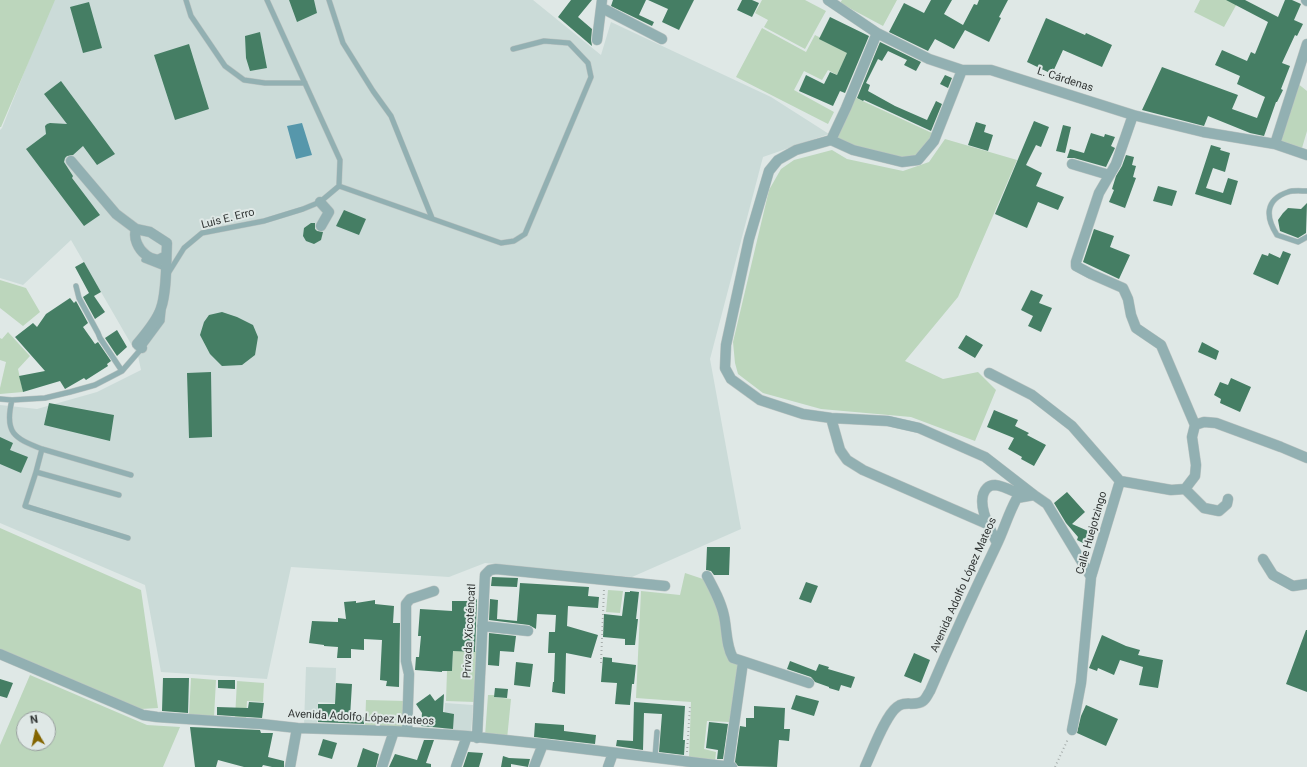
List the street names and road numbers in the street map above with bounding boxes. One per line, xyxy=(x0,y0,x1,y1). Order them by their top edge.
street label: L. Cárdenas xyxy=(1035,65,1095,95)
street label: Luis E. Erro xyxy=(200,206,256,232)
street label: Calle Huejotzingo xyxy=(1074,490,1110,576)
street label: Avenida Adolfo López Mateos xyxy=(928,516,1000,654)
street label: Privada Xicoténcatl xyxy=(461,583,479,679)
street label: Avenida Adolfo López Mateos xyxy=(288,708,434,728)

